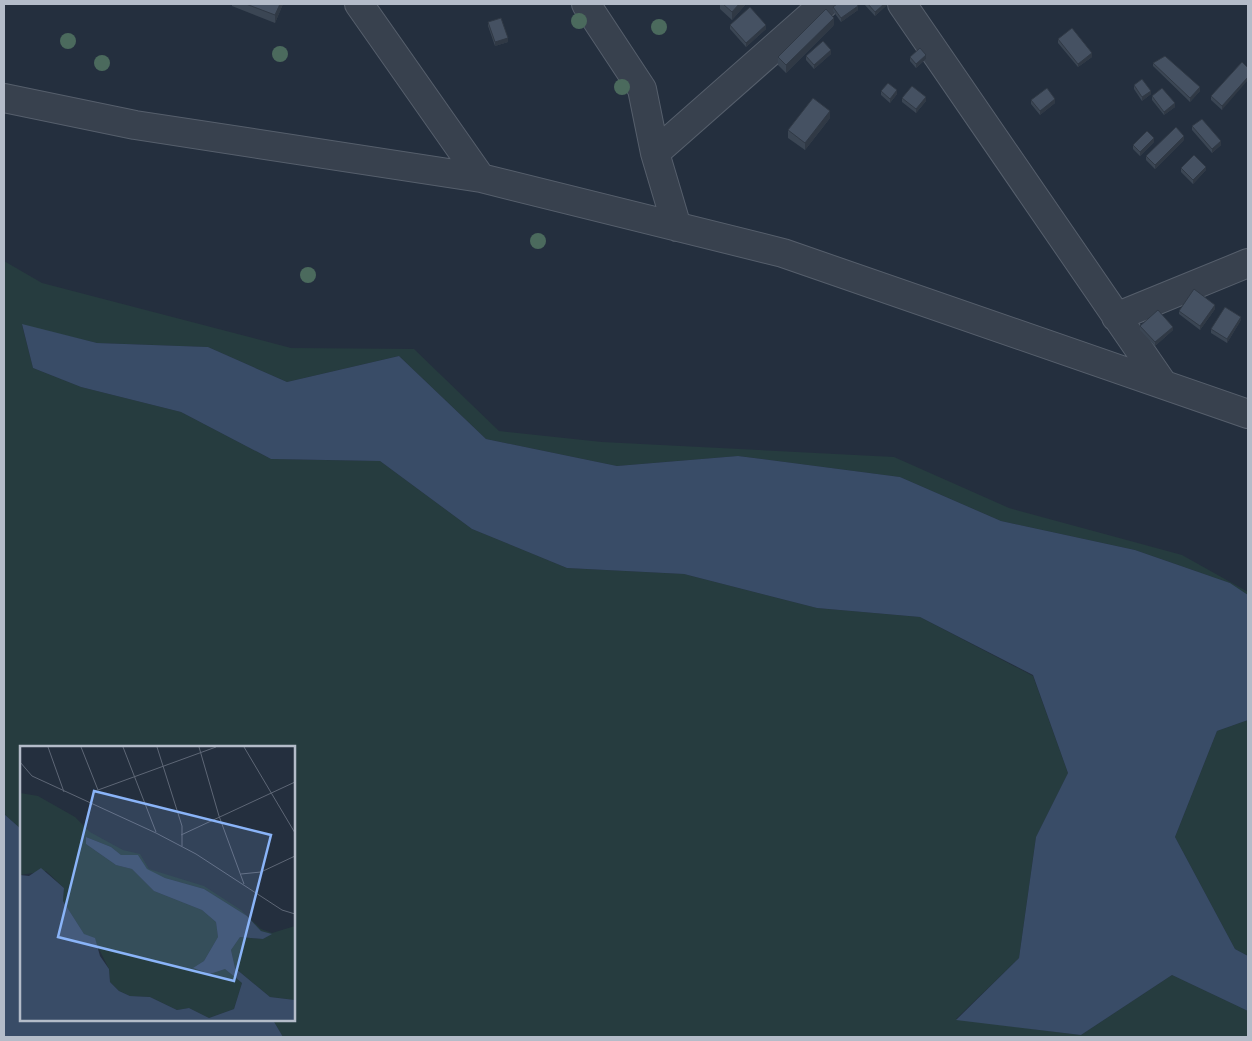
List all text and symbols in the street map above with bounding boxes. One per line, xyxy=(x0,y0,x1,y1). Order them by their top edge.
inset map xyxy=(20,746,295,1021)

